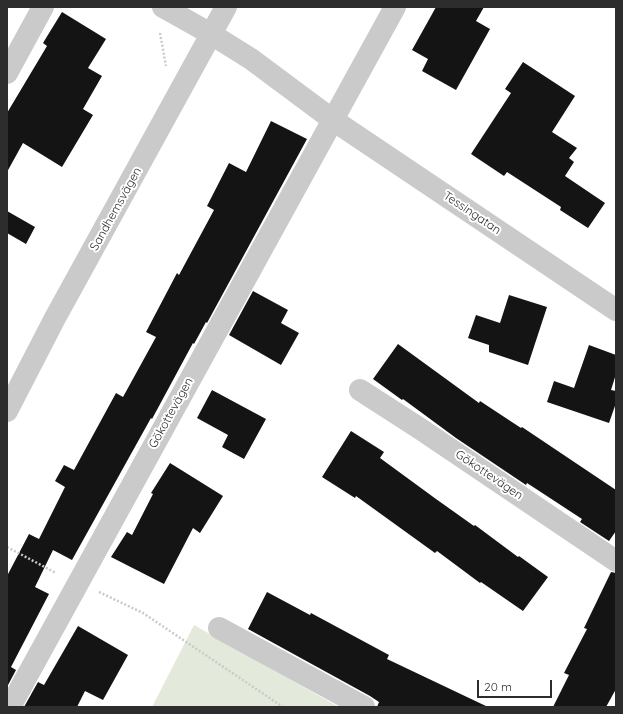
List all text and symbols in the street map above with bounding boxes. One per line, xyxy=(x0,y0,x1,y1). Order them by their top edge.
street label: Sandhemsvägen xyxy=(87,165,145,253)
street label: Tessingatan xyxy=(440,188,504,238)
street label: Gökottevägen xyxy=(146,375,196,451)
street label: Gökottevägen xyxy=(452,447,526,503)
scale bar xyxy=(479,672,554,698)
text: 20 m xyxy=(484,679,512,694)

